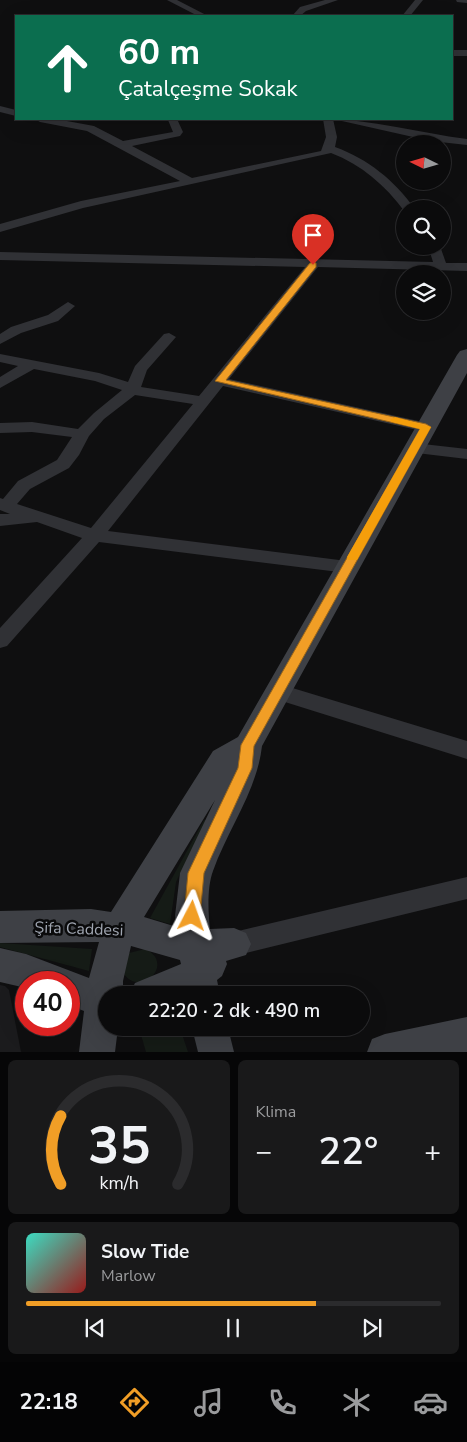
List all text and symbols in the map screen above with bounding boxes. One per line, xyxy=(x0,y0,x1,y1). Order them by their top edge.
text: 60 m xyxy=(118,29,200,76)
icon: ahead xyxy=(35,35,100,100)
text: Çatalçeşme Sokak xyxy=(118,74,298,104)
north arrow xyxy=(396,135,451,190)
map controls xyxy=(396,135,451,320)
button: search xyxy=(396,200,451,255)
pin xyxy=(292,214,334,265)
icon: arrive xyxy=(299,221,327,249)
button: layers xyxy=(396,265,451,320)
position arrow xyxy=(165,889,217,941)
street label: Şifa Caddesi xyxy=(34,916,124,942)
speed limit sign: 40 xyxy=(15,971,80,1036)
text: 22:20 · 2 dk · 490 m xyxy=(148,998,320,1024)
text: Klima xyxy=(256,1101,296,1123)
text: 35 xyxy=(88,1110,150,1181)
text: 22° xyxy=(318,1126,378,1177)
text: − xyxy=(256,1133,272,1171)
text: + xyxy=(424,1133,441,1171)
text: km/h xyxy=(99,1171,138,1195)
text: Slow Tide xyxy=(101,1239,189,1265)
text: Marlow xyxy=(101,1265,156,1287)
icon: previous xyxy=(81,1314,109,1342)
icon: pause xyxy=(219,1314,247,1342)
icon: next xyxy=(358,1314,386,1342)
icon: directions xyxy=(117,1385,152,1420)
icon: music xyxy=(191,1385,226,1420)
icon: phone xyxy=(265,1385,300,1420)
icon: climate xyxy=(339,1385,374,1420)
icon: car xyxy=(413,1385,448,1420)
text: 22:18 xyxy=(19,1387,78,1417)

